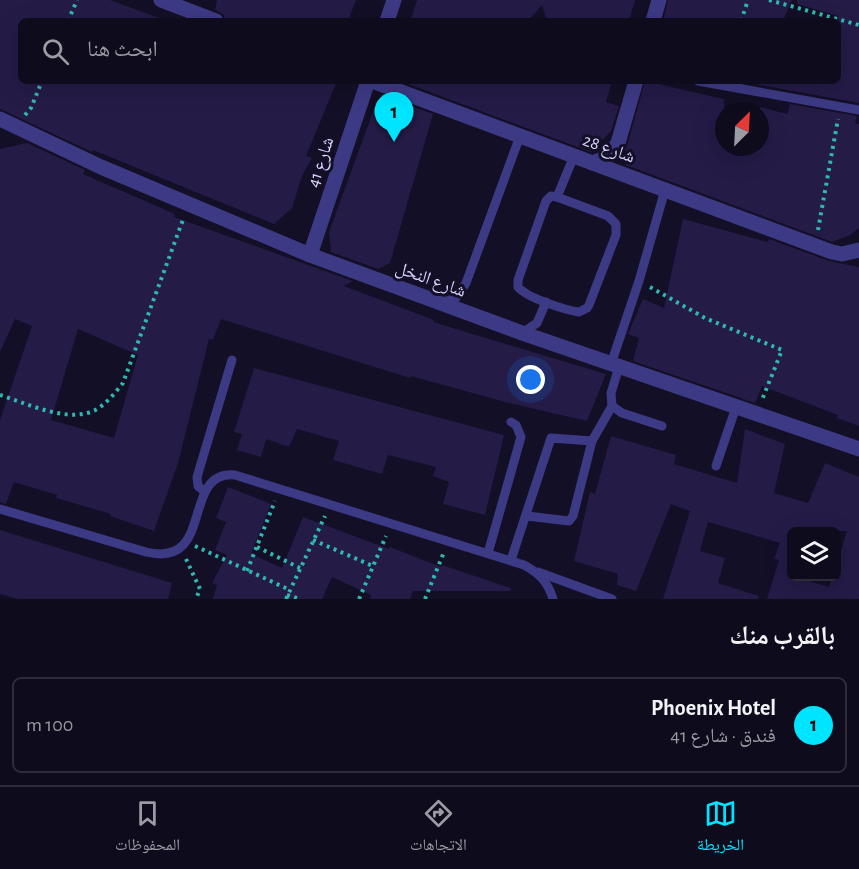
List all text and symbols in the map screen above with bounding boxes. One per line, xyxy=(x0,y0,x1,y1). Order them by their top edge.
search box xyxy=(18,18,841,84)
icon: search xyxy=(39,35,72,68)
text: ابحث هنا xyxy=(87,38,158,60)
pin: 1 xyxy=(374,92,414,142)
north arrow xyxy=(715,102,769,156)
street label: شارع 28 xyxy=(580,131,637,168)
street label: شارع 41 xyxy=(304,135,339,190)
street label: شارع النخل xyxy=(393,259,468,302)
your location xyxy=(516,365,545,394)
map controls xyxy=(787,527,841,581)
button: layers xyxy=(787,527,841,581)
text: بالقرب منك xyxy=(730,623,835,649)
text: Phoenix Hotel xyxy=(651,697,776,719)
text: 100 m xyxy=(26,715,73,735)
text: 1 xyxy=(810,715,817,735)
text: فندق · شارع 41 xyxy=(670,726,776,746)
tab: المحفوظات xyxy=(115,797,180,860)
tab: الاتجاهات xyxy=(410,797,467,860)
tab: الخريطة xyxy=(697,797,744,860)

